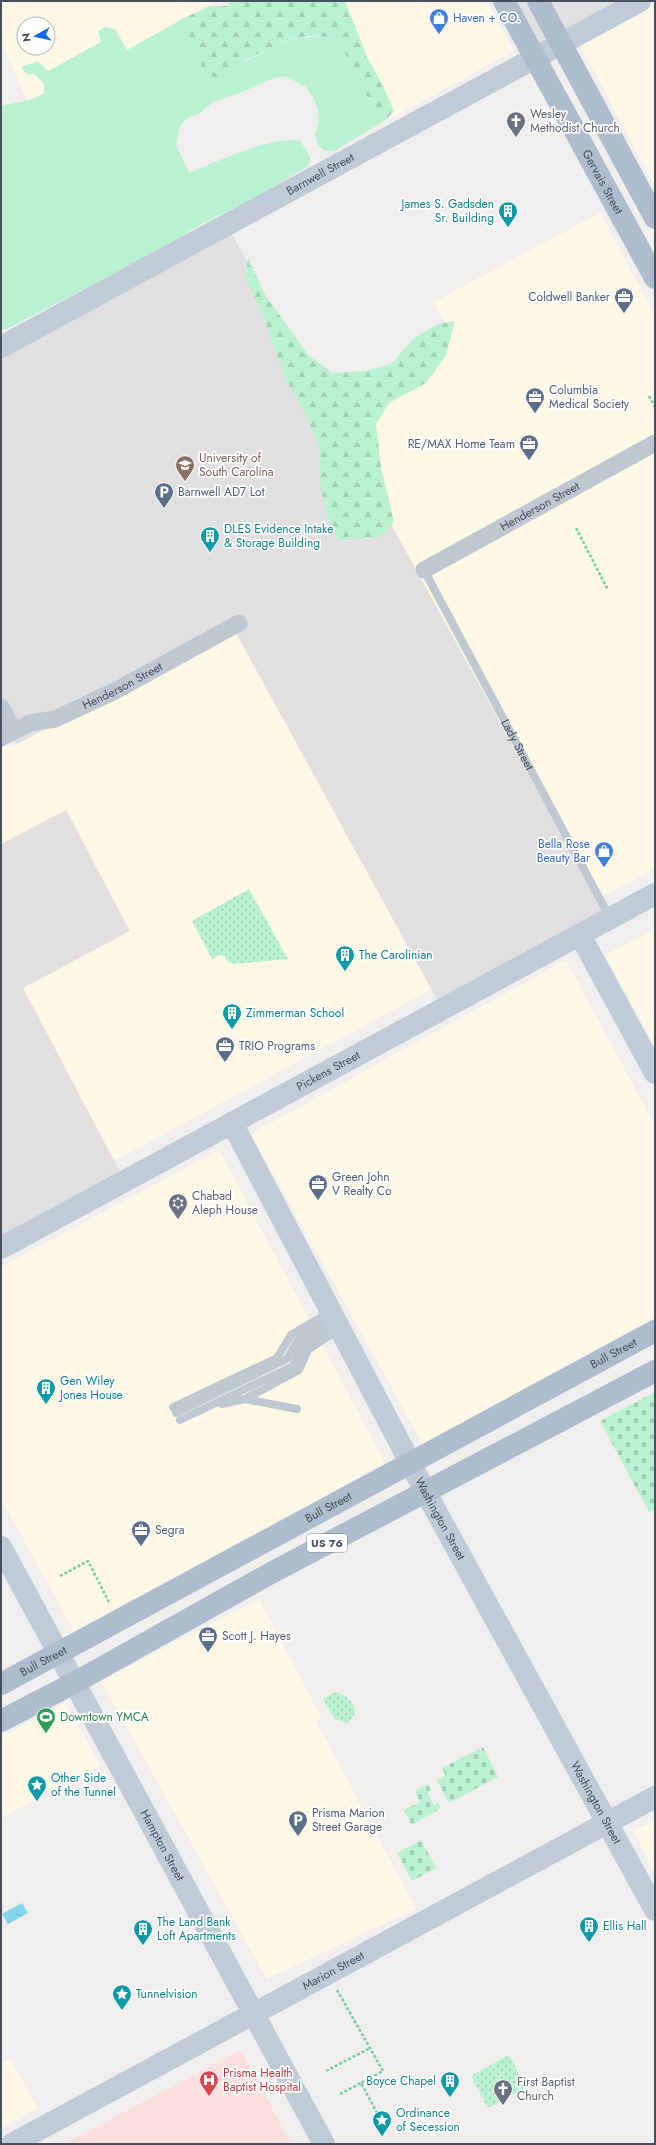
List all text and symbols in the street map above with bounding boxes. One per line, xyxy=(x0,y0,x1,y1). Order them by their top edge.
shop icon: Haven + CO. xyxy=(428,7,450,35)
place label: Haven + CO. xyxy=(453,9,520,27)
north arrow xyxy=(16,16,56,56)
text: N xyxy=(18,32,35,43)
place label: Wesley Methodist Church xyxy=(530,105,620,137)
church icon: Wesley Methodist Church xyxy=(505,110,527,138)
street label: Gervais Street xyxy=(578,146,628,218)
street label: Barnwell Street xyxy=(283,148,357,200)
place label: James S. Gadsden Sr. Building xyxy=(400,195,494,227)
building icon: James S. Gadsden Sr. Building xyxy=(497,200,519,228)
office icon: Coldwell Banker xyxy=(613,286,635,314)
place label: Coldwell Banker xyxy=(528,288,611,306)
place label: Columbia Medical Society xyxy=(549,381,630,413)
office icon: Columbia Medical Society xyxy=(524,386,546,414)
office icon: RE/MAX Home Team xyxy=(518,433,540,461)
place label: RE/MAX Home Team xyxy=(408,435,515,453)
place label: University of South Carolina xyxy=(199,449,274,481)
school or university icon: University of South Carolina xyxy=(174,454,196,482)
street label: Henderson Street xyxy=(497,477,583,536)
parking icon: Barnwell AD7 Lot xyxy=(153,481,175,509)
place label: Barnwell AD7 Lot xyxy=(178,483,265,501)
place label: DLES Evidence Intake & Storage Building xyxy=(224,520,333,552)
building icon: DLES Evidence Intake & Storage Building xyxy=(199,525,221,553)
street label: Henderson Street xyxy=(79,658,166,714)
street label: Lady Street xyxy=(496,716,538,773)
place label: Bella Rose Beauty Bar xyxy=(537,835,591,867)
shop icon: Bella Rose Beauty Bar xyxy=(593,840,615,868)
building icon: The Carolinian xyxy=(334,944,356,972)
place label: The Carolinian xyxy=(359,946,433,964)
building icon: Zimmerman School xyxy=(221,1002,243,1030)
place label: Zimmerman School xyxy=(246,1004,344,1022)
office icon: TRIO Programs xyxy=(214,1035,236,1063)
place label: TRIO Programs xyxy=(239,1037,315,1055)
street label: Pickens Street xyxy=(293,1046,363,1096)
place label: Green John V Realty Co xyxy=(332,1168,392,1200)
office icon: Green John V Realty Co xyxy=(307,1173,329,1201)
place label: Chabad Aleph House xyxy=(192,1187,258,1219)
synagogue icon: Chabad Aleph House xyxy=(167,1192,189,1220)
street label: Bull Street xyxy=(587,1333,640,1373)
place label: Gen Wiley Jones House xyxy=(58,1372,123,1404)
building icon: Gen Wiley Jones House xyxy=(35,1377,57,1405)
street label: Washington Street xyxy=(410,1474,470,1563)
street label: Bull Street xyxy=(302,1487,355,1527)
office icon: Segra xyxy=(130,1519,152,1547)
place label: Segra xyxy=(155,1521,185,1539)
road number: US 76 xyxy=(307,1534,347,1552)
office icon: Scott J. Hayes xyxy=(197,1625,219,1653)
place label: Scott J. Hayes xyxy=(222,1627,291,1645)
street label: Bull Street xyxy=(17,1641,70,1681)
sports icon: Downtown YMCA xyxy=(35,1706,57,1734)
place label: Downtown YMCA xyxy=(60,1708,149,1726)
street label: Washington Street xyxy=(566,1758,626,1847)
place label: Other Side of the Tunnel xyxy=(51,1769,116,1801)
place icon: Other Side of the Tunnel xyxy=(26,1774,48,1802)
place label: Prisma Marion Street Garage xyxy=(312,1804,385,1836)
street label: Hampton Street xyxy=(136,1806,189,1884)
parking icon: Prisma Marion Street Garage xyxy=(287,1809,309,1837)
place label: The Land Bank Loft Apartments xyxy=(157,1913,236,1945)
building icon: Ellis Hall xyxy=(578,1915,600,1943)
place label: Ellis Hall xyxy=(603,1917,647,1935)
building icon: The Land Bank Loft Apartments xyxy=(132,1918,154,1946)
street label: Marion Street xyxy=(299,1947,367,1995)
place icon: Tunnelvision xyxy=(111,1983,133,2011)
place label: Tunnelvision xyxy=(136,1985,198,2003)
place label: Prisma Health Baptist Hospital xyxy=(223,2064,301,2096)
hospital icon: Prisma Health Baptist Hospital xyxy=(198,2069,220,2097)
building icon: Boyce Chapel xyxy=(439,2070,461,2098)
place label: Boyce Chapel xyxy=(366,2072,436,2090)
place label: First Baptist Church xyxy=(517,2073,575,2105)
church icon: First Baptist Church xyxy=(492,2078,514,2106)
place label: Ordinance of Secession xyxy=(396,2104,460,2136)
place icon: Ordinance of Secession xyxy=(371,2109,393,2137)

